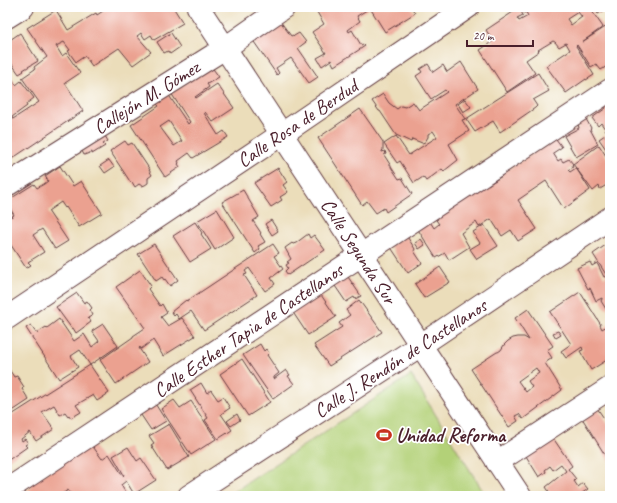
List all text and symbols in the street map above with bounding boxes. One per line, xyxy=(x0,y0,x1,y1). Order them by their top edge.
scale bar xyxy=(467,22,533,48)
text: 20 m xyxy=(473,28,495,44)
street label: Callejón M. Gómez xyxy=(89,54,205,140)
street label: Calle Rosa de Berdud xyxy=(232,72,365,173)
street label: Calle Segunda Sur xyxy=(315,194,403,310)
street label: Calle Esther Tapia de Castellanos xyxy=(149,256,350,403)
street label: Calle J. Rendón de Castellanos xyxy=(309,292,493,424)
place label: Unidad Reforma xyxy=(396,423,507,448)
sports icon: Unidad Reforma xyxy=(375,426,393,444)

